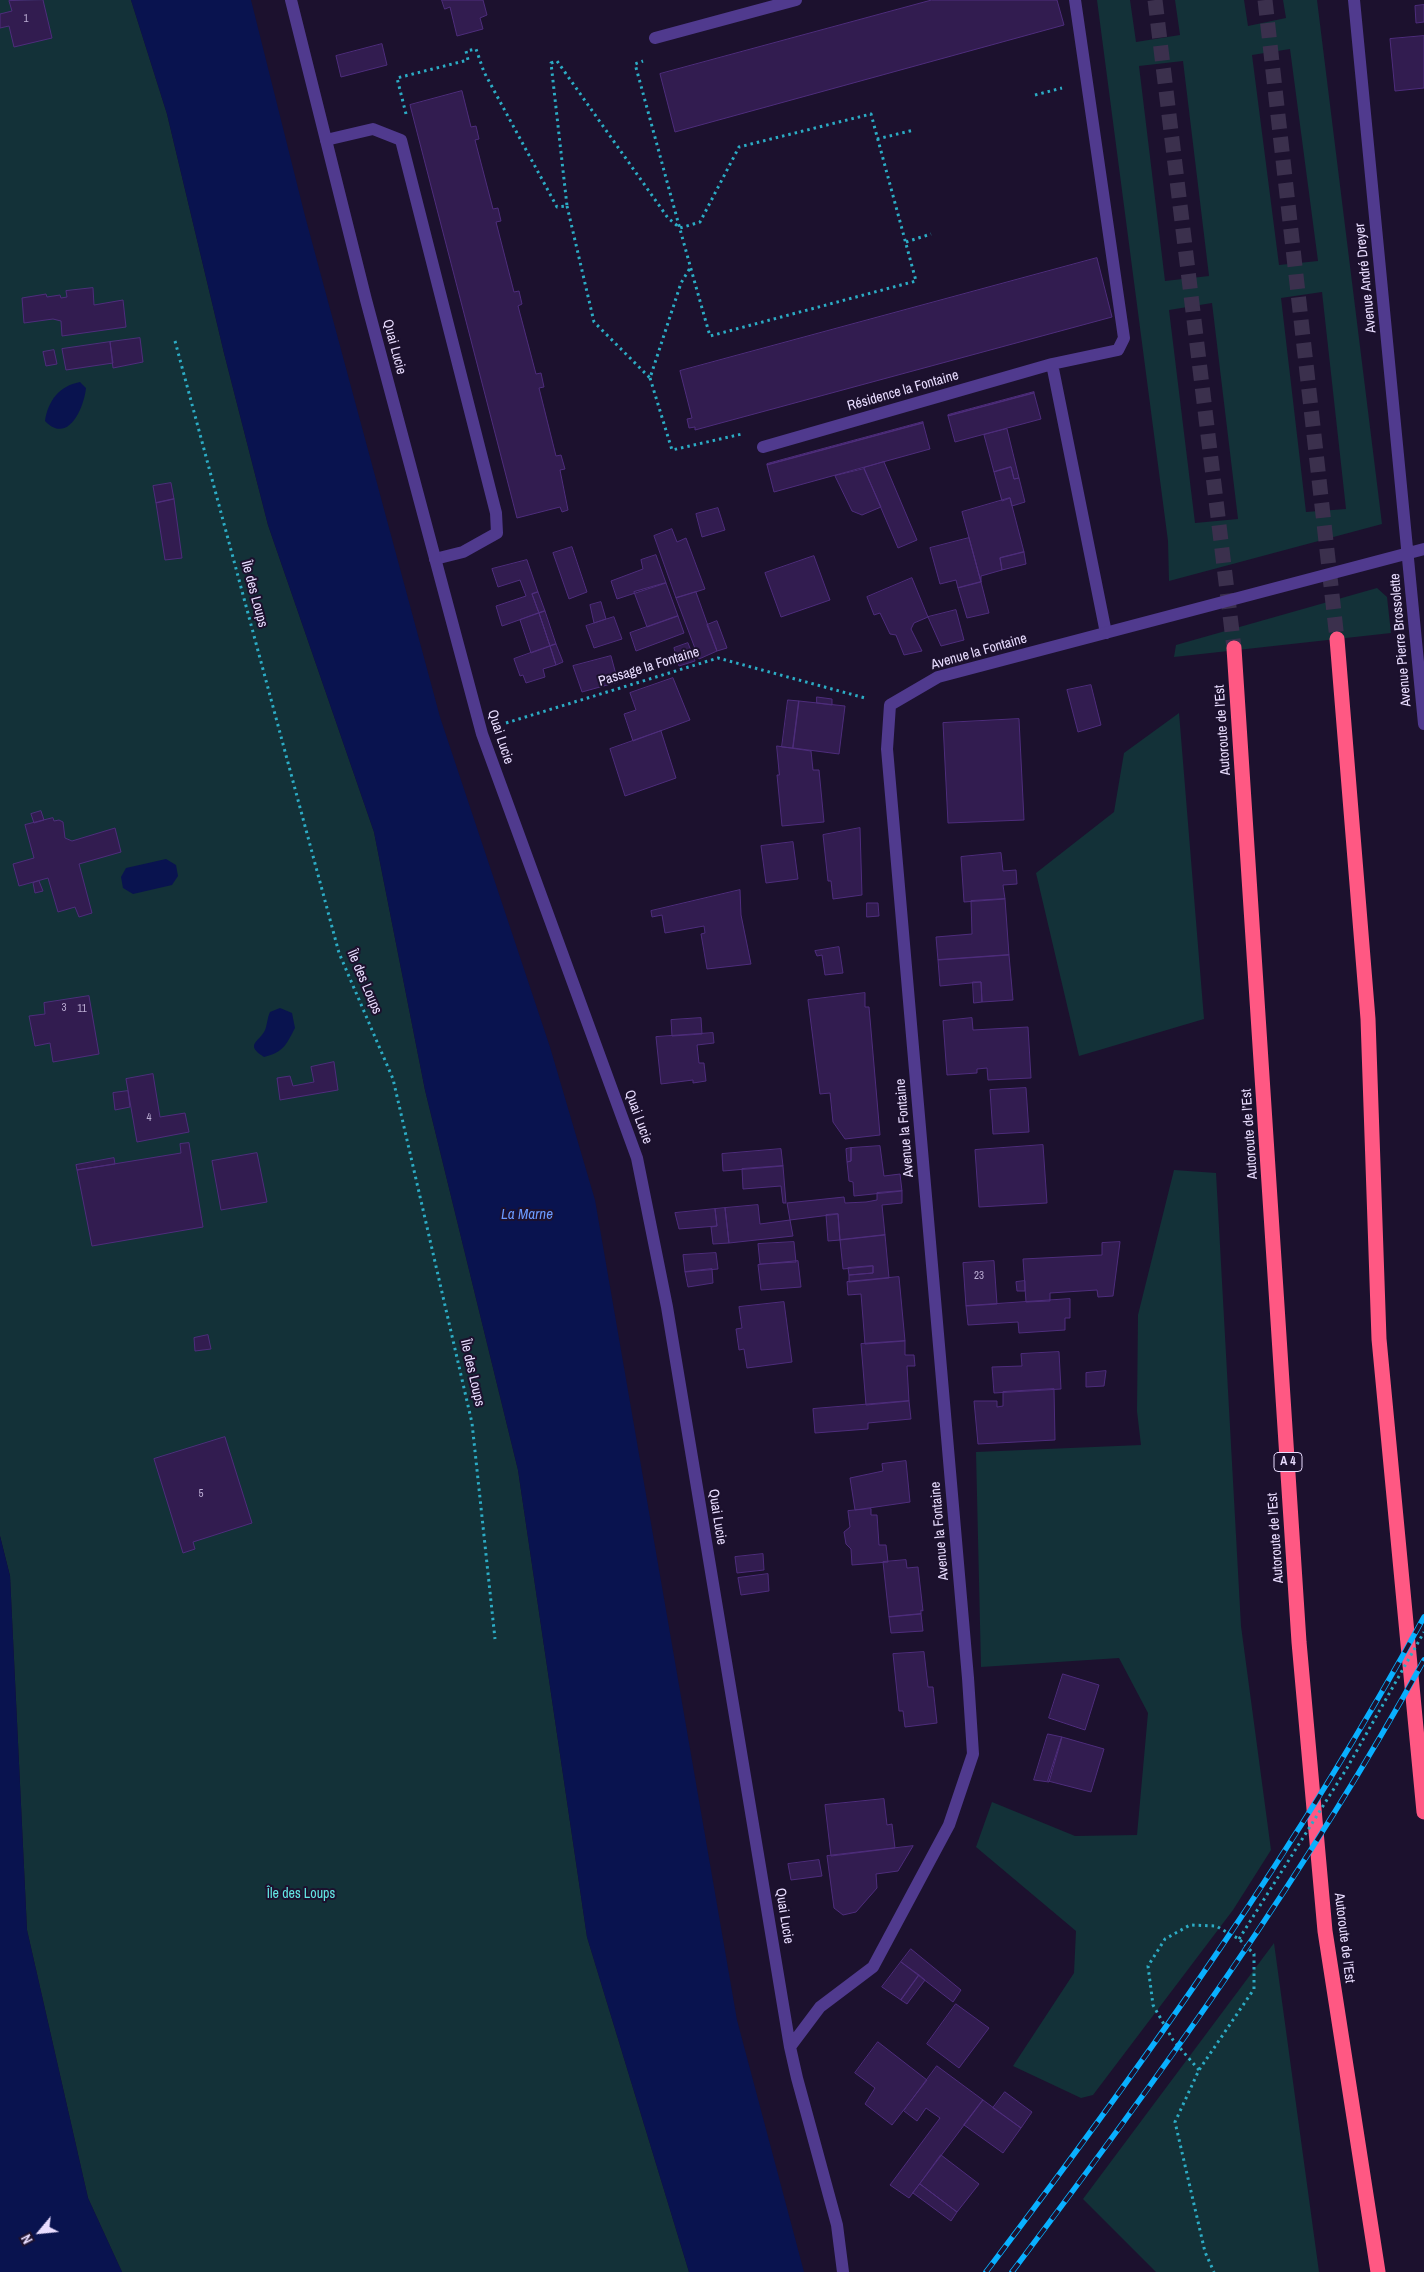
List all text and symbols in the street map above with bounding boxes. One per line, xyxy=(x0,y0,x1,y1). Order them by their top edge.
house number: 1 xyxy=(23,12,29,26)
street label: Avenue André Dreyer xyxy=(1352,222,1380,334)
street label: Quai Lucie xyxy=(379,318,409,376)
street label: Résidence la Fontaine xyxy=(845,367,961,415)
street label: Île des Loups xyxy=(237,559,271,629)
street label: Avenue Pierre Brossolette xyxy=(1387,573,1415,707)
street label: Avenue la Fontaine xyxy=(929,630,1029,674)
street label: Passage la Fontaine xyxy=(596,644,702,690)
street label: Autoroute de l’Est xyxy=(1211,684,1235,776)
street label: Quai Lucie xyxy=(483,708,517,766)
street label: Île des Loups xyxy=(343,947,385,1017)
house number: 3 xyxy=(61,1001,67,1015)
house number: 11 xyxy=(77,1002,87,1016)
street label: Avenue la Fontaine xyxy=(892,1078,918,1178)
street label: Quai Lucie xyxy=(621,1088,655,1146)
street label: Autoroute de l’Est xyxy=(1238,1088,1262,1180)
house number: 4 xyxy=(146,1111,152,1125)
water label: La Marne xyxy=(501,1206,553,1224)
house number: 23 xyxy=(974,1269,984,1283)
street label: Île des Loups xyxy=(456,1338,488,1408)
road number: A 4 xyxy=(1274,1452,1302,1471)
street label: Avenue la Fontaine xyxy=(927,1481,953,1581)
house number: 5 xyxy=(198,1487,204,1501)
street label: Quai Lucie xyxy=(704,1488,730,1546)
street label: Autoroute de l’Est xyxy=(1264,1492,1288,1584)
park label: Île des Loups xyxy=(267,1886,335,1902)
street label: Quai Lucie xyxy=(771,1887,797,1945)
street label: Autoroute de l’Est xyxy=(1330,1892,1358,1984)
north arrow xyxy=(15,2207,65,2257)
text: N xyxy=(17,2231,37,2247)

